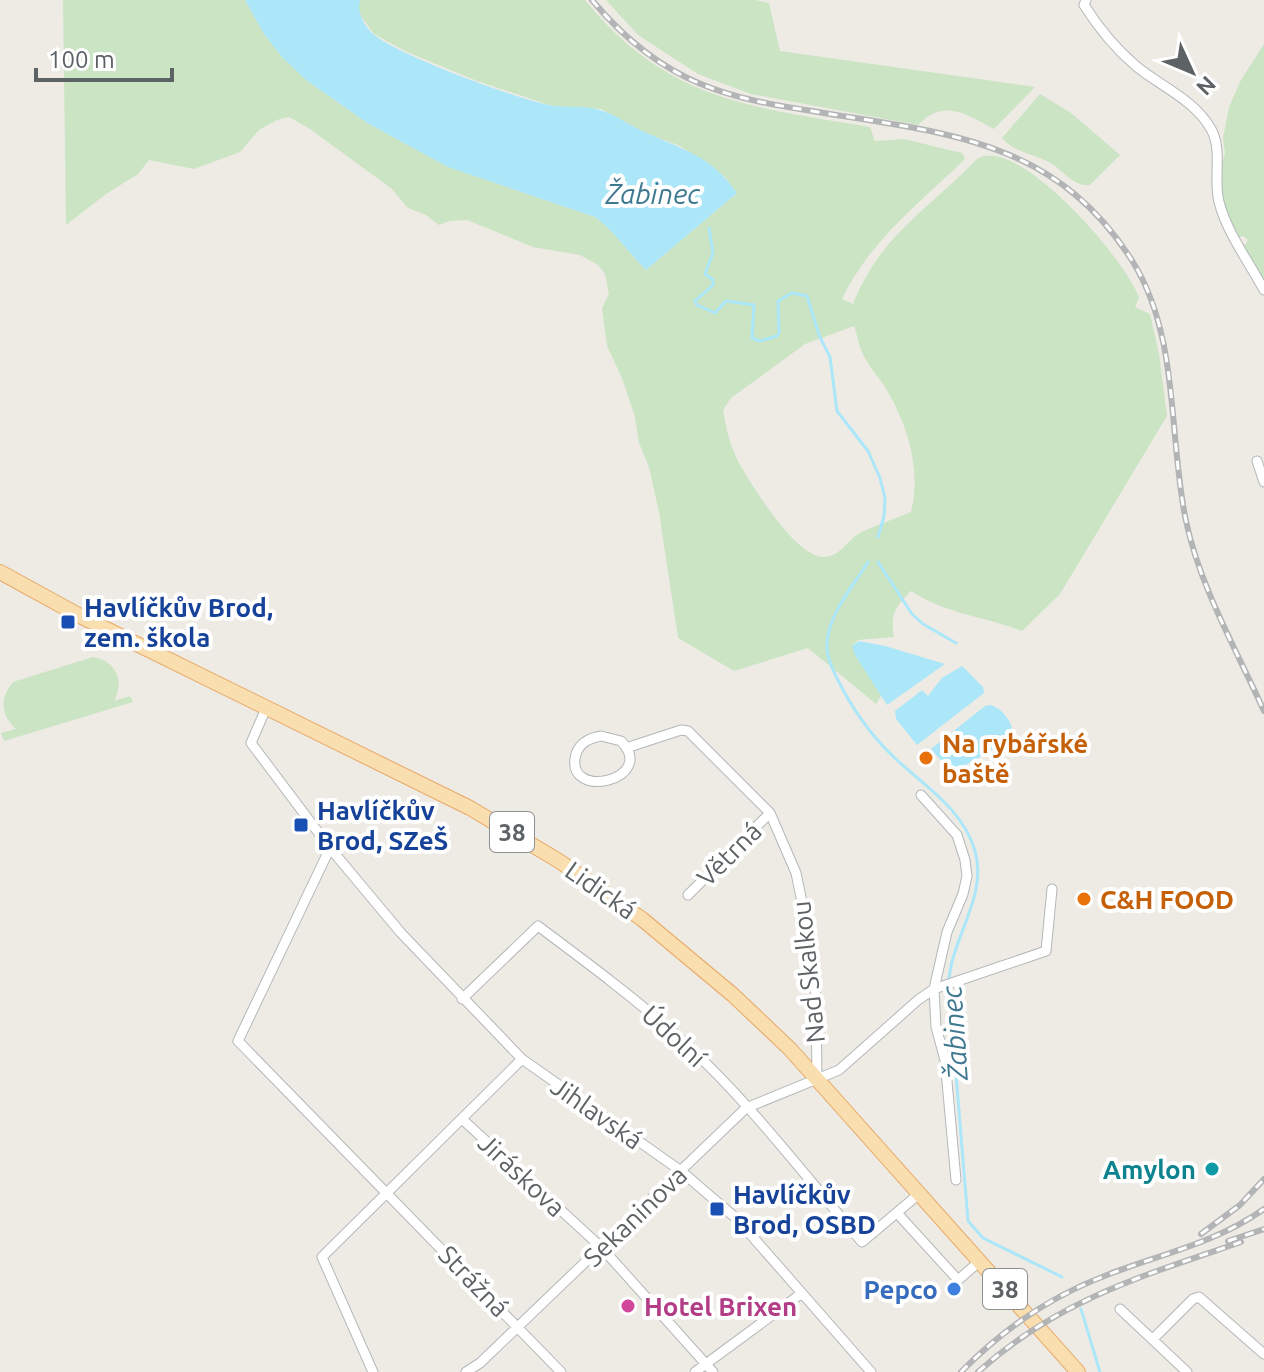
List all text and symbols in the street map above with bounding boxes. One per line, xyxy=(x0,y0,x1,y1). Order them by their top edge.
scale bar xyxy=(36,32,172,82)
north arrow xyxy=(1152,32,1232,112)
text: 100 m xyxy=(48,46,115,73)
text: N xyxy=(1192,72,1221,101)
water label: Žabinec xyxy=(604,177,701,209)
place label: Havlíčkův Brod, zem. škola xyxy=(84,593,273,652)
marker: Havlíčkův Brod, zem. škola xyxy=(59,613,77,631)
place label: Na rybářské baště xyxy=(942,729,1088,788)
marker: Na rybářské baště xyxy=(917,749,935,767)
place label: Havlíčkův Brod, SZeŠ xyxy=(317,796,448,855)
road number: 38 xyxy=(490,812,534,852)
marker: Havlíčkův Brod, SZeŠ xyxy=(292,816,310,834)
street label: Větrná xyxy=(691,816,767,892)
street label: Lidická xyxy=(560,855,642,925)
place label: C&H FOOD xyxy=(1100,885,1234,914)
marker: C&H FOOD xyxy=(1075,890,1093,908)
street label: Nad Skalkou xyxy=(786,900,830,1044)
water label: Žabinec xyxy=(934,984,973,1083)
street label: Údolní xyxy=(636,999,713,1073)
street label: Jihlavská xyxy=(546,1071,648,1155)
street label: Jiráskova xyxy=(473,1128,571,1222)
place label: Amylon xyxy=(1103,1155,1196,1184)
street label: Sekaninova xyxy=(578,1160,692,1272)
marker: Amylon xyxy=(1203,1160,1221,1178)
place label: Havlíčkův Brod, OSBD xyxy=(733,1180,876,1239)
marker: Havlíčkův Brod, OSBD xyxy=(708,1200,726,1218)
street label: Strážná xyxy=(433,1240,515,1322)
road number: 38 xyxy=(983,1269,1027,1309)
place label: Pepco xyxy=(864,1275,938,1304)
marker: Pepco xyxy=(945,1280,963,1298)
place label: Hotel Brixen xyxy=(644,1292,797,1321)
marker: Hotel Brixen xyxy=(619,1297,637,1315)

